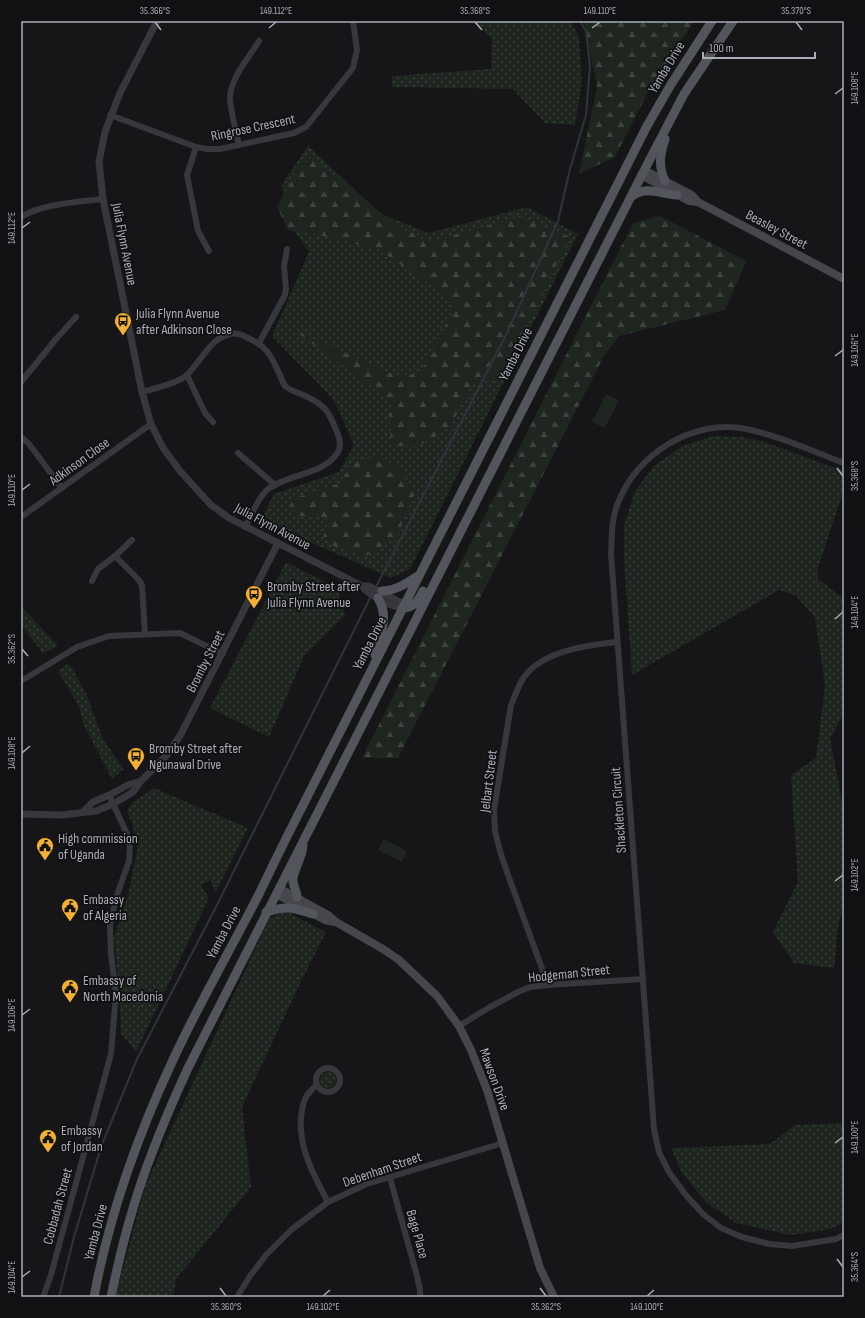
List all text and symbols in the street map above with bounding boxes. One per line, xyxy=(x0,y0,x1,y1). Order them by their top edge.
text: 35.366°S xyxy=(140,5,170,17)
text: 149.112°E xyxy=(260,5,292,17)
text: 35.368°S xyxy=(460,5,490,17)
text: 149.110°E xyxy=(584,5,616,17)
text: 35.370°S xyxy=(781,5,811,17)
scale bar xyxy=(703,34,815,60)
street label: Yamba Drive xyxy=(644,38,689,96)
text: 100 m xyxy=(709,41,734,56)
text: 149.108°E xyxy=(849,71,861,105)
street label: Ringrose Crescent xyxy=(209,110,297,145)
street label: Julia Flynn Avenue xyxy=(108,200,141,287)
street label: Beasley Street xyxy=(743,206,811,253)
text: 149.112°E xyxy=(6,212,18,244)
place label: Julia Flynn Avenue after Adkinson Close xyxy=(135,305,232,338)
bus stop icon: Julia Flynn Avenue after Adkinson Close xyxy=(113,311,133,336)
street label: Yamba Drive xyxy=(495,325,536,384)
text: 149.106°E xyxy=(849,333,861,367)
street label: Adkinson Close xyxy=(45,434,113,490)
text: 35.368°S xyxy=(849,461,861,491)
text: 149.110°E xyxy=(6,474,18,506)
street label: Julia Flynn Avenue xyxy=(231,499,314,554)
place label: Bromby Street after Julia Flynn Avenue xyxy=(266,578,360,611)
bus stop icon: Bromby Street after Julia Flynn Avenue xyxy=(244,584,264,609)
text: 149.104°E xyxy=(849,596,861,628)
street label: Yamba Drive xyxy=(349,614,390,673)
street label: Bromby Street xyxy=(183,627,228,695)
text: 35.362°S xyxy=(6,634,18,664)
text: 149.108°E xyxy=(6,736,18,770)
place label: Bromby Street after Ngunawal Drive xyxy=(149,740,242,773)
bus stop icon: Bromby Street after Ngunawal Drive xyxy=(126,746,146,771)
street label: Jelbart Street xyxy=(476,749,501,814)
street label: Shackleton Circuit xyxy=(607,766,630,854)
place label: High commission of Uganda xyxy=(58,830,138,863)
public building icon: High commission of Uganda xyxy=(35,836,55,861)
text: 149.102°E xyxy=(849,858,861,892)
place label: Embassy of Algeria xyxy=(83,891,127,924)
public building icon: Embassy of Algeria xyxy=(60,897,80,922)
street label: Yamba Drive xyxy=(202,903,244,962)
street label: Hodgeman Street xyxy=(527,961,611,986)
place label: Embassy of North Macedonia xyxy=(83,972,163,1005)
public building icon: Embassy of North Macedonia xyxy=(60,978,80,1003)
text: 149.106°E xyxy=(6,998,18,1032)
street label: Mawson Drive xyxy=(475,1046,514,1113)
text: 149.100°E xyxy=(849,1120,861,1154)
place label: Embassy of Jordan xyxy=(61,1122,103,1155)
public building icon: Embassy of Jordan xyxy=(38,1128,58,1153)
street label: Debenham Street xyxy=(341,1148,424,1191)
street label: Cobbadah Street xyxy=(39,1166,76,1246)
street label: Yamba Drive xyxy=(80,1202,111,1262)
street label: Bage Place xyxy=(402,1208,433,1261)
text: 35.364°S xyxy=(849,1252,861,1282)
text: 149.104°E xyxy=(6,1261,18,1293)
text: 35.360°S xyxy=(211,1301,241,1313)
text: 149.102°E xyxy=(306,1301,340,1313)
text: 35.362°S xyxy=(531,1301,561,1313)
text: 149.100°E xyxy=(630,1301,664,1313)

